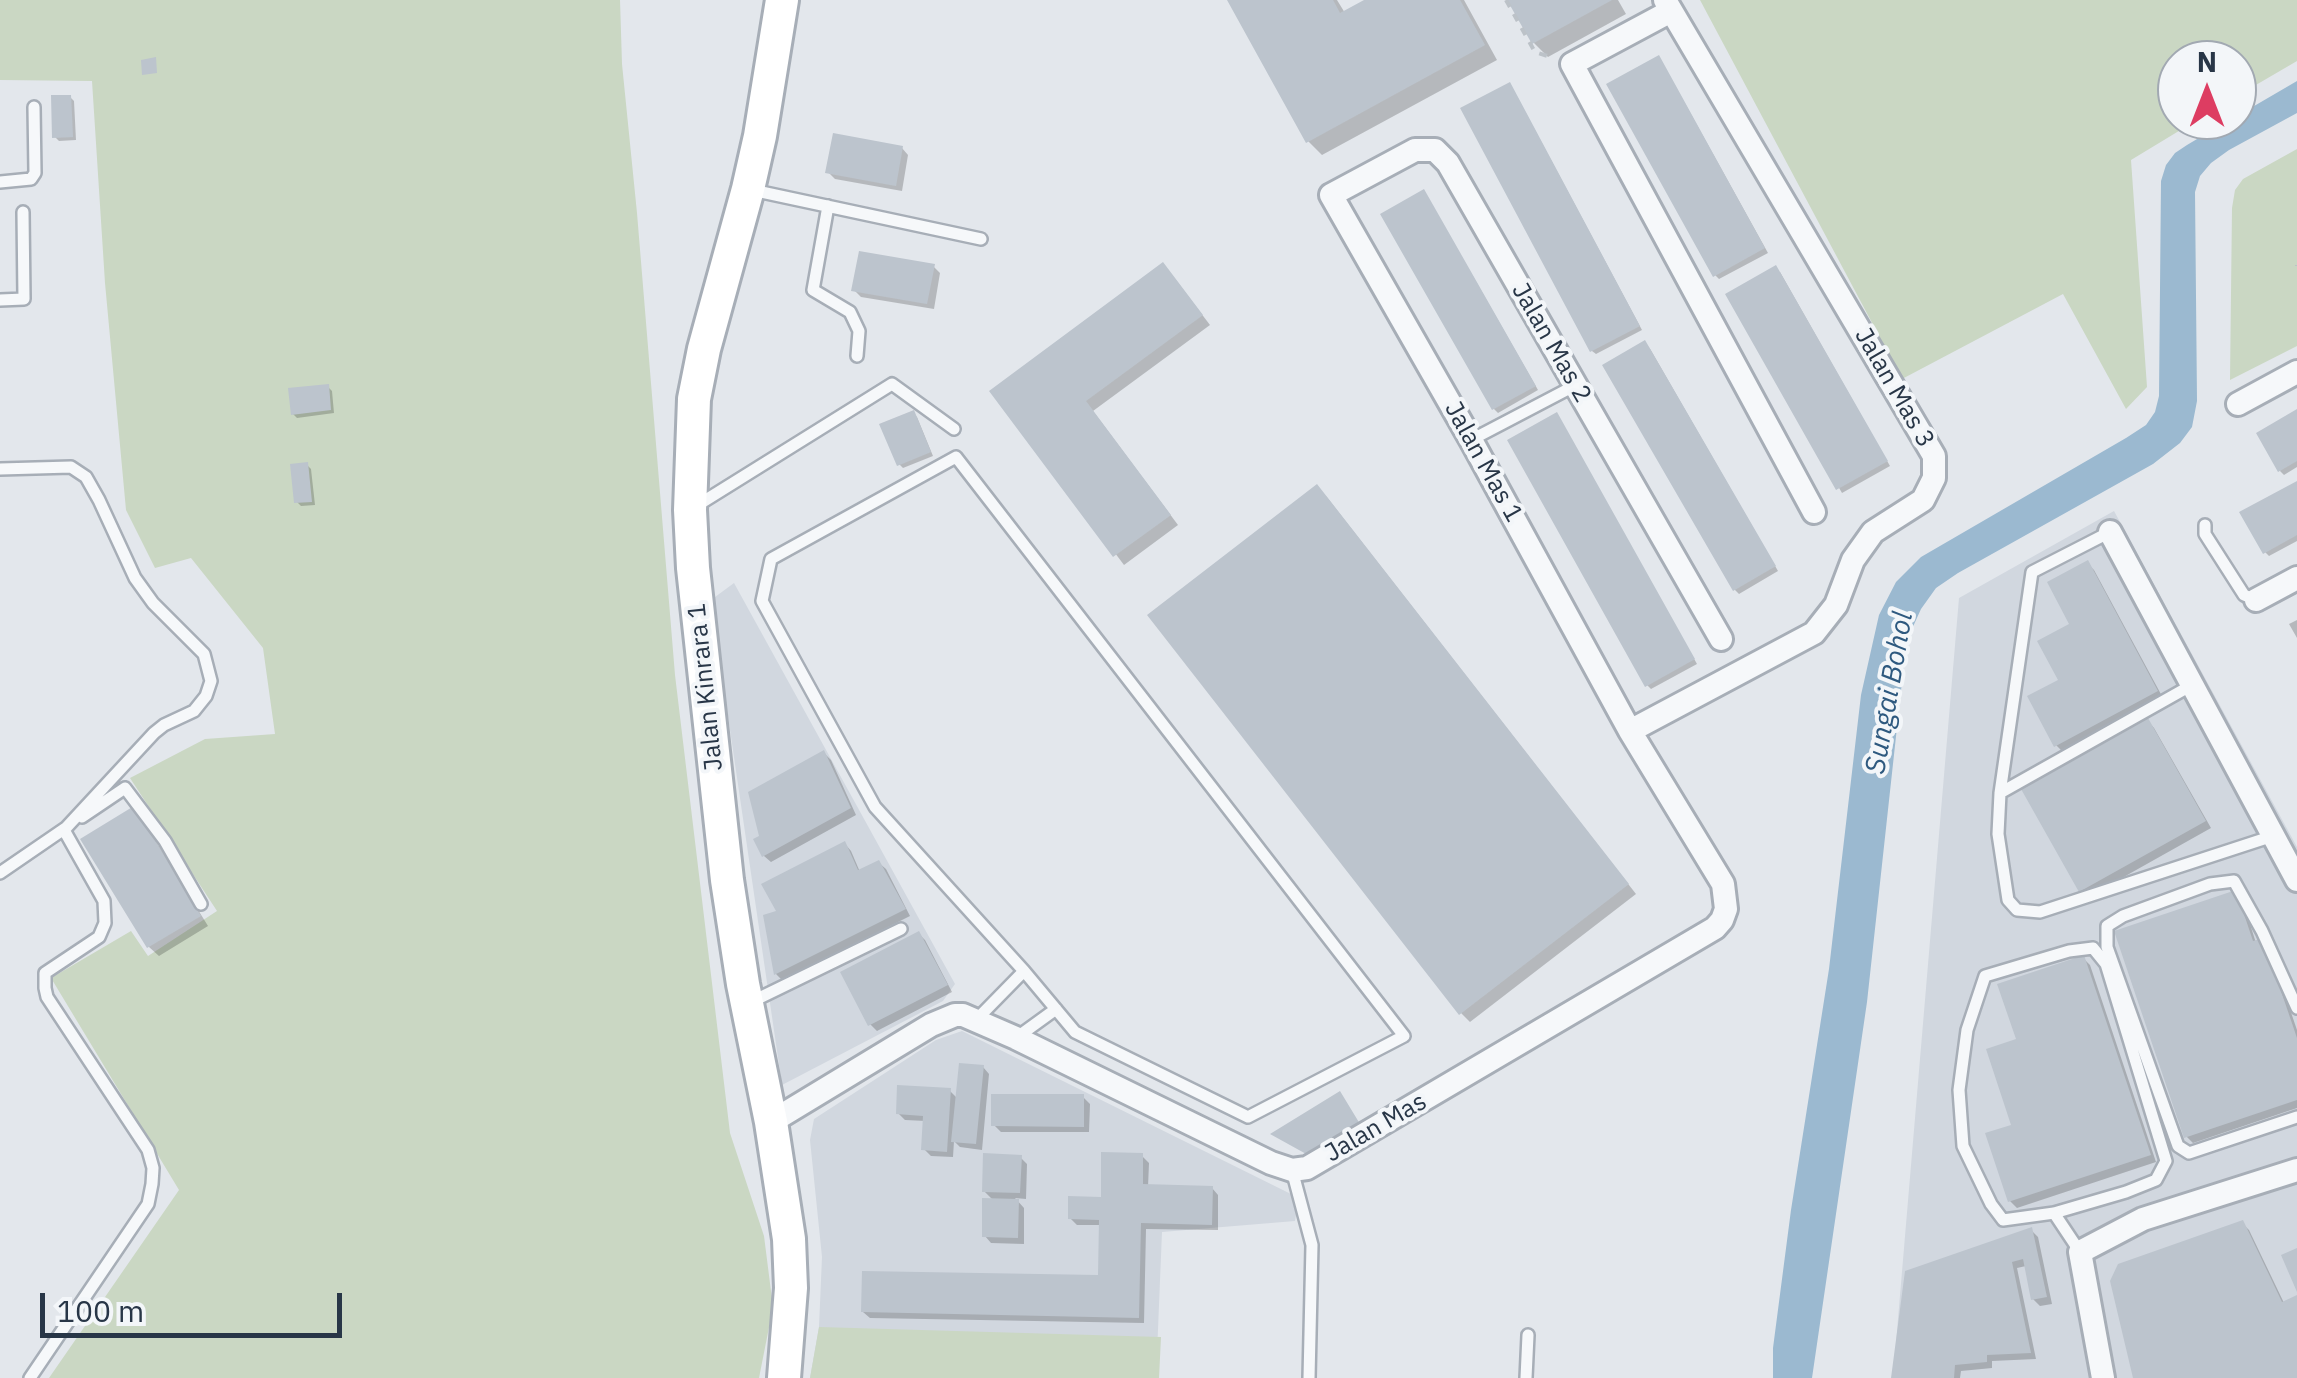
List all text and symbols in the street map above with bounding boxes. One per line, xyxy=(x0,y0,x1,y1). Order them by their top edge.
north arrow xyxy=(2157,40,2257,140)
text: N xyxy=(2197,43,2217,80)
street label: Jalan Mas 2 xyxy=(1505,278,1597,408)
street label: Jalan Mas 3 xyxy=(1848,323,1940,453)
street label: Jalan Mas 1 xyxy=(1438,397,1528,527)
street label: Jalan Kinrara 1 xyxy=(682,602,730,772)
water label: Sungai Bohol xyxy=(1859,609,1921,777)
street label: Jalan Mas xyxy=(1320,1087,1432,1169)
scale bar xyxy=(45,1273,348,1335)
text: 100 m xyxy=(57,1291,144,1330)

